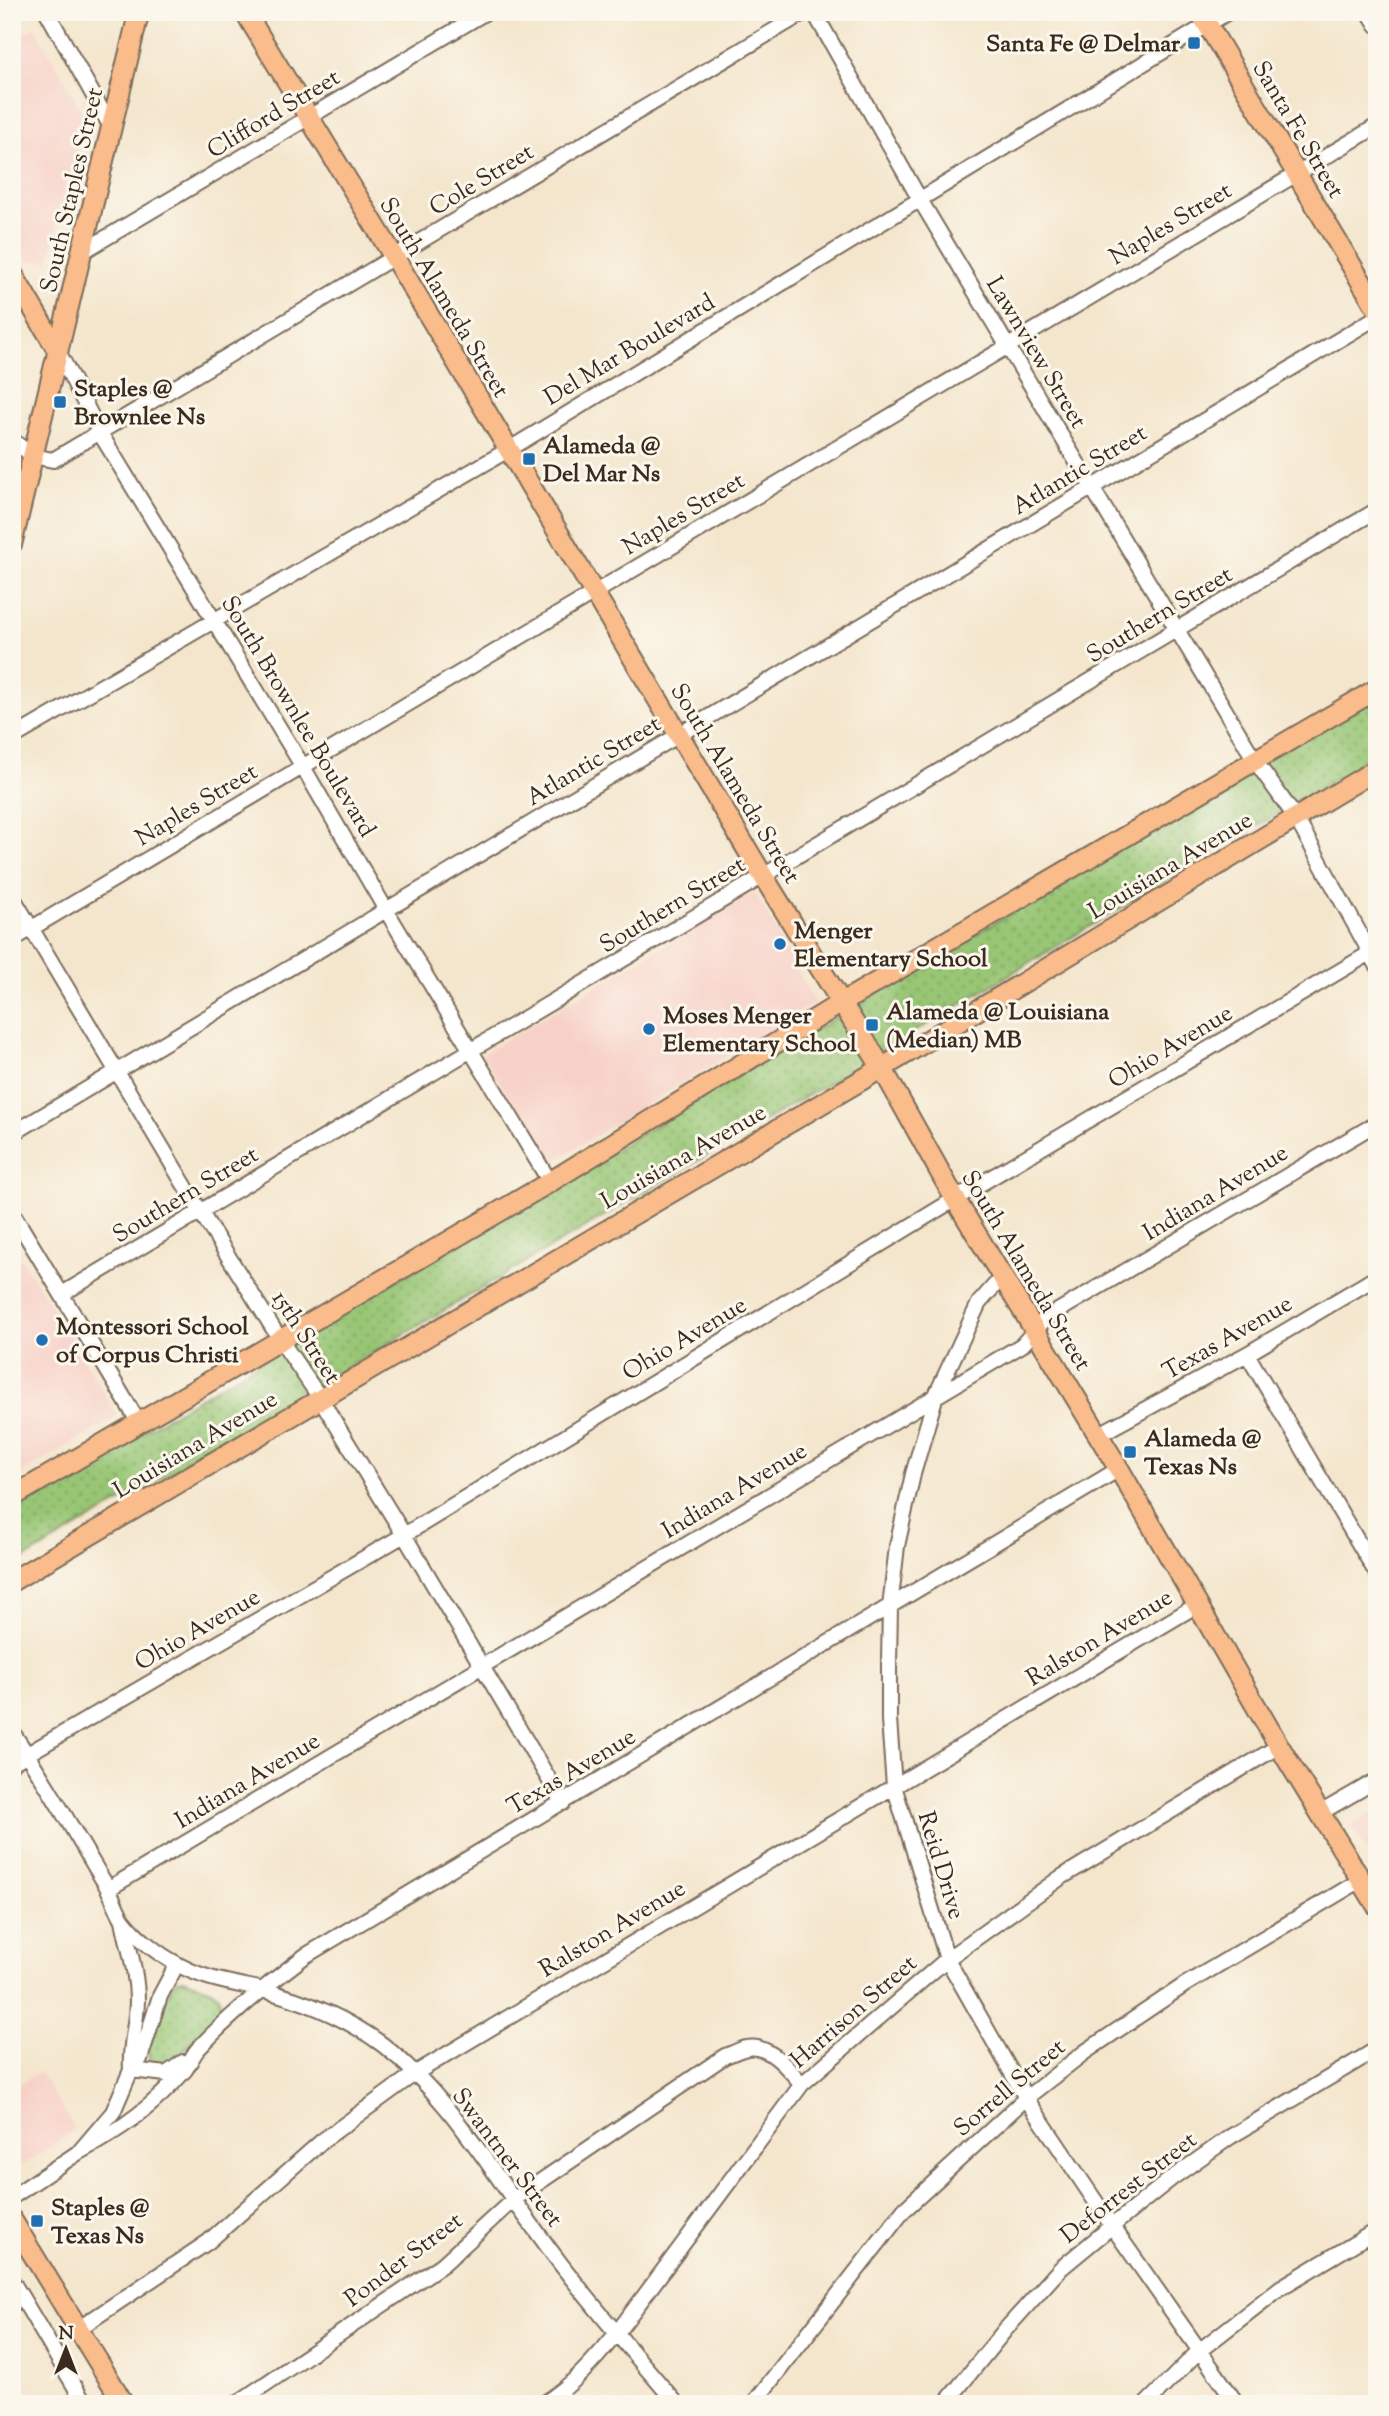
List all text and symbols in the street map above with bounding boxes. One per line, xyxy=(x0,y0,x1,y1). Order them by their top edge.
place label: Santa Fe @ Delmar xyxy=(986,28,1181,62)
marker: Santa Fe @ Delmar xyxy=(1186,35,1202,51)
street label: Santa Fe Street xyxy=(1243,55,1352,205)
street label: Clifford Street xyxy=(201,62,347,168)
street label: South Staples Street xyxy=(33,85,113,296)
street label: Cole Street xyxy=(423,136,541,225)
street label: Naples Street xyxy=(1103,175,1239,275)
street label: South Alameda Street xyxy=(370,191,517,405)
street label: Lawnview Street xyxy=(976,271,1094,435)
street label: Del Mar Boulevard xyxy=(538,286,722,415)
place label: Staples @ Brownlee Ns xyxy=(74,373,205,435)
marker: Staples @ Brownlee Ns xyxy=(52,394,68,410)
street label: Atlantic Street xyxy=(1006,417,1154,524)
place label: Alameda @ Del Mar Ns xyxy=(543,430,661,492)
marker: Alameda @ Del Mar Ns xyxy=(521,451,537,467)
street label: Naples Street xyxy=(616,465,752,565)
street label: Southern Street xyxy=(1081,559,1239,673)
street label: South Brownlee Boulevard xyxy=(212,590,383,845)
street label: South Alameda Street xyxy=(661,677,808,891)
street label: Atlantic Street xyxy=(520,708,668,815)
street label: Naples Street xyxy=(129,756,265,856)
street label: Louisiana Avenue xyxy=(1083,804,1260,929)
street label: Southern Street xyxy=(594,849,752,963)
place label: Menger Elementary School xyxy=(794,915,988,977)
marker: Menger Elementary School xyxy=(772,936,788,952)
place label: Alameda @ Louisiana (Median) MB xyxy=(886,996,1110,1058)
street label: Ohio Avenue xyxy=(1102,997,1240,1098)
place label: Moses Menger Elementary School xyxy=(663,1000,857,1062)
marker: Alameda @ Louisiana (Median) MB xyxy=(864,1017,880,1033)
marker: Moses Menger Elementary School xyxy=(641,1021,657,1037)
street label: Louisiana Avenue xyxy=(595,1096,773,1219)
street label: Indiana Avenue xyxy=(1137,1137,1295,1250)
street label: Southern Street xyxy=(107,1139,265,1253)
street label: South Alameda Street xyxy=(952,1164,1099,1378)
street label: 15th Street xyxy=(262,1284,348,1392)
street label: Texas Avenue xyxy=(1157,1288,1299,1390)
street label: Ohio Avenue xyxy=(616,1289,754,1390)
place label: Montessori School of Corpus Christi xyxy=(56,1311,249,1373)
marker: Montessori School of Corpus Christi xyxy=(34,1332,50,1348)
street label: Louisiana Avenue xyxy=(108,1383,285,1508)
place label: Alameda @ Texas Ns xyxy=(1144,1423,1262,1485)
street label: Indiana Avenue xyxy=(656,1435,814,1548)
marker: Alameda @ Texas Ns xyxy=(1122,1444,1138,1460)
street label: Ohio Avenue xyxy=(129,1581,267,1680)
street label: Ralston Avenue xyxy=(1020,1582,1180,1696)
street label: Texas Avenue xyxy=(501,1721,643,1825)
street label: Indiana Avenue xyxy=(169,1725,327,1838)
street label: Reid Drive xyxy=(908,1808,973,1924)
street label: Ralston Avenue xyxy=(533,1873,693,1987)
street label: Harrison Street xyxy=(783,1948,925,2077)
street label: Sorrell Street xyxy=(947,2031,1074,2146)
street label: Swantner Street xyxy=(443,2081,570,2235)
street label: Deforrest Street xyxy=(1054,2124,1205,2253)
place label: Staples @ Texas Ns xyxy=(51,2192,150,2254)
street label: Ponder Street xyxy=(338,2205,470,2316)
marker: Staples @ Texas Ns xyxy=(29,2213,45,2229)
north arrow xyxy=(32,2314,102,2384)
text: N xyxy=(58,2321,74,2348)

